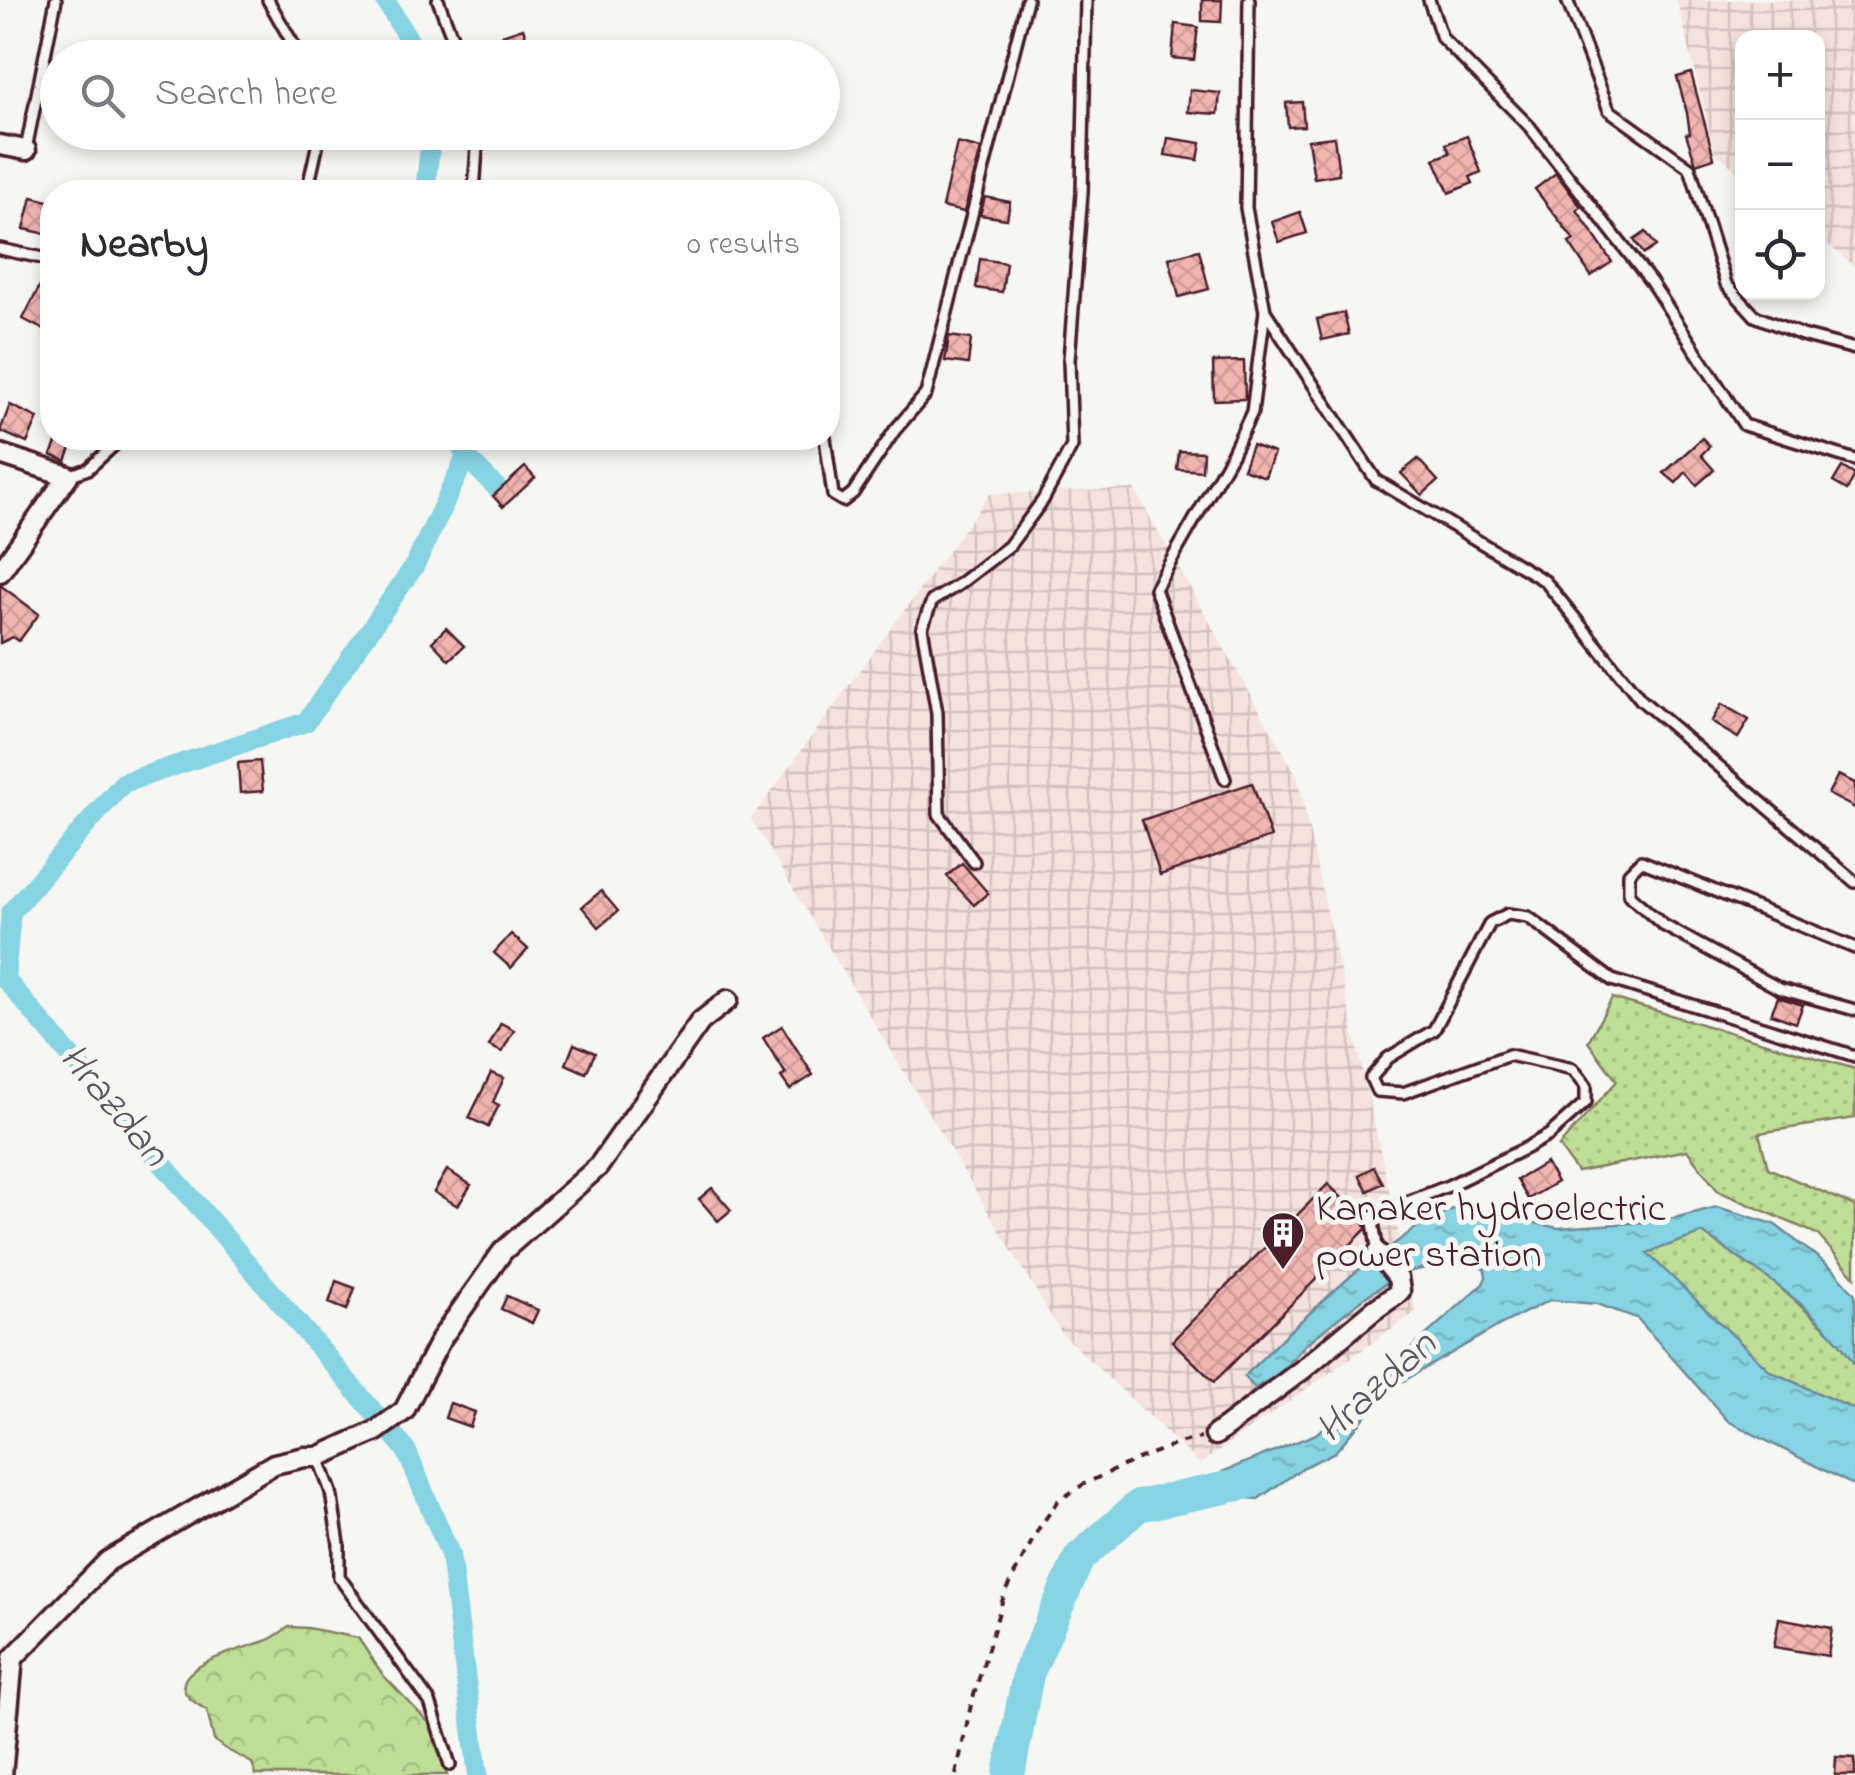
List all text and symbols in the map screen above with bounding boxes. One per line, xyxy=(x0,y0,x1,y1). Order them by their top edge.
map controls xyxy=(1735,30,1825,300)
button: + xyxy=(1735,30,1825,120)
search box xyxy=(40,40,840,150)
text: Search here xyxy=(155,67,337,123)
icon: search xyxy=(75,68,130,123)
button: − xyxy=(1735,120,1825,210)
button: locate xyxy=(1735,210,1825,300)
text: Nearby xyxy=(80,215,208,276)
text: 0 results xyxy=(687,222,800,269)
water label: Hrazdan xyxy=(43,1031,184,1182)
place label: Kanaker hydroelectric power station xyxy=(1316,1181,1666,1286)
building icon: Kanaker hydroelectric power station xyxy=(1260,1210,1306,1271)
water label: Hrazdan xyxy=(1303,1316,1452,1459)

